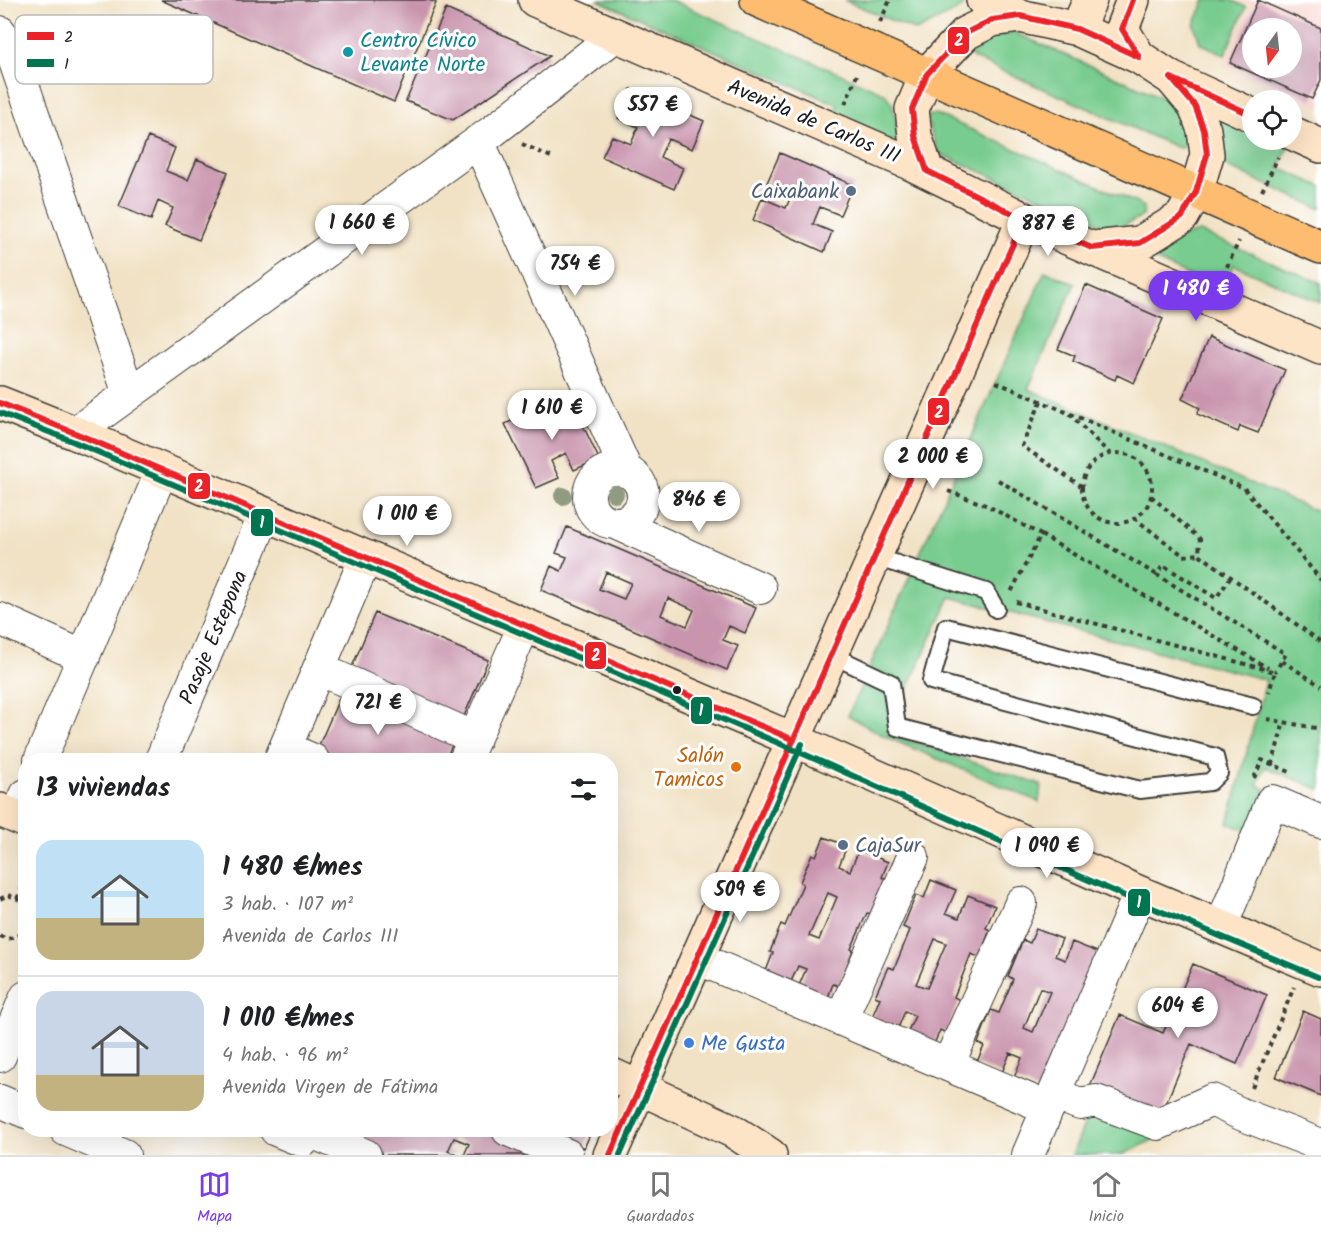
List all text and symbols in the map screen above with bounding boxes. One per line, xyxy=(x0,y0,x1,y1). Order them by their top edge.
legend xyxy=(15,15,213,84)
north arrow xyxy=(1242,18,1302,78)
map controls xyxy=(1242,18,1302,150)
text: 2 xyxy=(64,25,73,50)
place label: Centro Cívico Levante Norte xyxy=(360,25,486,82)
line badge: 2 xyxy=(947,26,970,55)
text: 2 xyxy=(954,29,964,54)
marker: Centro Cívico Levante Norte xyxy=(341,45,355,59)
text: 1 xyxy=(64,52,69,77)
street label: Avenida de Carlos III xyxy=(722,71,905,174)
pin: 557 € xyxy=(611,87,695,138)
text: 557 € xyxy=(628,90,678,122)
button: locate xyxy=(1242,90,1302,150)
place label: Caixabank xyxy=(751,176,839,209)
marker: Caixabank xyxy=(844,184,858,198)
pin: 1 660 € xyxy=(307,205,417,256)
pin: 887 € xyxy=(1006,206,1090,257)
text: 1 660 € xyxy=(329,208,395,240)
text: 887 € xyxy=(1021,209,1075,241)
pin: 754 € xyxy=(533,246,617,297)
text: 754 € xyxy=(550,249,600,281)
pin: 1 480 € xyxy=(1141,271,1251,322)
text: 1 480 € xyxy=(1162,274,1230,306)
pin: 1 610 € xyxy=(497,390,607,441)
text: 1 610 € xyxy=(521,393,583,425)
line badge: 2 xyxy=(927,397,950,426)
text: 2 xyxy=(934,401,944,426)
pin: 2 000 € xyxy=(878,439,988,490)
text: 2 000 € xyxy=(898,442,968,474)
line badge: 2 xyxy=(187,472,211,500)
text: 2 xyxy=(194,475,204,500)
pin: 846 € xyxy=(657,482,741,533)
text: 846 € xyxy=(672,485,726,517)
pin: 1 010 € xyxy=(352,496,462,547)
text: 1 010 € xyxy=(377,499,437,531)
line badge: 1 xyxy=(250,508,274,537)
text: 1 xyxy=(260,511,265,536)
street label: Pasaje Estepona xyxy=(171,565,257,710)
line badge: 2 xyxy=(584,641,607,670)
text: 2 xyxy=(591,644,601,669)
unlabelled marker xyxy=(671,684,683,696)
pin: 721 € xyxy=(336,685,420,736)
text: 721 € xyxy=(354,688,402,720)
line badge: 1 xyxy=(690,696,713,725)
text: 1 xyxy=(699,699,704,724)
place label: Salón Tamicos xyxy=(653,740,724,797)
marker: Salón Tamicos xyxy=(729,760,743,774)
text: 13 viviendas xyxy=(36,768,170,810)
icon: filters xyxy=(567,773,600,806)
pin: 1 090 € xyxy=(992,828,1102,879)
place label: CajaSur xyxy=(855,830,922,863)
text: 1 090 € xyxy=(1015,831,1079,863)
marker: CajaSur xyxy=(836,838,850,852)
text: 1 480 €/mes xyxy=(222,847,363,889)
icon: home xyxy=(84,864,156,936)
pin: 509 € xyxy=(698,872,782,923)
text: 509 € xyxy=(715,875,765,907)
line badge: 1 xyxy=(1127,888,1151,917)
text: 3 hab. · 107 m² xyxy=(222,889,353,921)
text: 1 xyxy=(1137,891,1142,916)
text: Avenida de Carlos III xyxy=(222,921,398,953)
pin: 604 € xyxy=(1136,988,1220,1039)
text: 604 € xyxy=(1152,991,1204,1023)
text: 1 010 €/mes xyxy=(222,998,354,1040)
icon: home xyxy=(84,1015,156,1087)
place label: Me Gusta xyxy=(701,1028,785,1061)
marker: Me Gusta xyxy=(682,1036,696,1050)
text: 4 hab. · 96 m² xyxy=(222,1040,348,1072)
text: Avenida Virgen de Fátima xyxy=(222,1072,438,1104)
tab: Mapa xyxy=(197,1168,232,1229)
tab: Guardados xyxy=(626,1168,694,1229)
tab: Inicio xyxy=(1088,1168,1124,1229)

